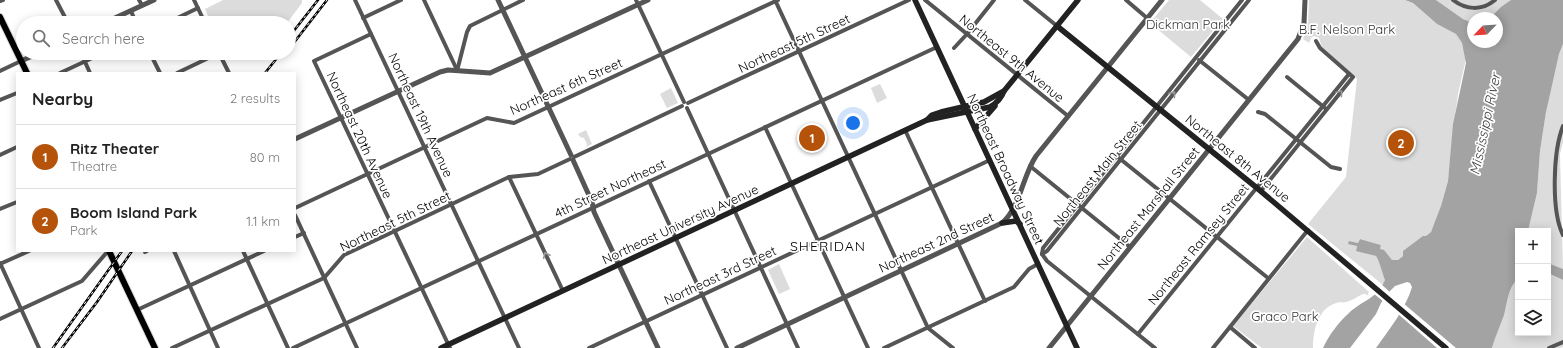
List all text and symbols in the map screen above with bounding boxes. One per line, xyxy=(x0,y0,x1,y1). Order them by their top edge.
street label: Northeast 5th Street xyxy=(736,10,852,76)
street label: Northeast 9th Avenue xyxy=(956,11,1068,105)
north arrow xyxy=(1467,12,1503,48)
search box xyxy=(16,16,296,60)
park label: Dickman Park xyxy=(1146,16,1230,32)
park label: B.F. Nelson Park xyxy=(1299,21,1395,37)
icon: search xyxy=(30,27,52,49)
text: Search here xyxy=(62,29,145,48)
street label: Northeast 19th Avenue xyxy=(385,50,457,180)
street label: Northeast 6th Street xyxy=(507,54,625,118)
street label: Northeast 20th Avenue xyxy=(324,69,396,201)
water label: Mississippi River xyxy=(1465,70,1505,177)
text: Nearby xyxy=(32,88,93,109)
text: 2 results xyxy=(230,90,280,106)
street label: Northeast Broadway Street xyxy=(964,91,1048,247)
one-way arrow xyxy=(1336,91,1343,98)
one-way arrow xyxy=(1169,92,1176,99)
street label: Northeast 8th Avenue xyxy=(1182,111,1294,205)
your location xyxy=(843,113,863,133)
street label: Northeast Main Street xyxy=(1049,117,1145,229)
pin: 1 xyxy=(799,123,825,153)
pin: 2 xyxy=(1388,128,1414,158)
text: Ritz Theater xyxy=(70,139,159,158)
street label: Northeast Marshall Street xyxy=(1093,143,1203,273)
text: 1 xyxy=(42,149,48,165)
text: 80 m xyxy=(250,149,280,165)
street label: 4th Street Northeast xyxy=(552,155,668,221)
text: Theatre xyxy=(70,158,117,174)
street label: Northeast Ramsey Street xyxy=(1144,180,1252,308)
street label: Northeast University Avenue xyxy=(599,181,761,267)
street label: Northeast 5th Street xyxy=(337,187,453,255)
text: Boom Island Park xyxy=(70,203,197,222)
street label: Northeast 2nd Street xyxy=(876,208,996,276)
text: 2 xyxy=(41,213,49,229)
text: 1.1 km xyxy=(246,213,280,229)
text: Park xyxy=(70,222,98,238)
map controls xyxy=(1515,228,1551,336)
button: + xyxy=(1515,228,1551,264)
district label: SHERIDAN xyxy=(790,237,866,255)
street label: Northeast 3rd Street xyxy=(661,242,779,308)
one-way arrow xyxy=(543,252,551,260)
button: − xyxy=(1515,264,1551,300)
button: layers xyxy=(1515,300,1551,336)
park label: Graco Park xyxy=(1251,308,1319,324)

